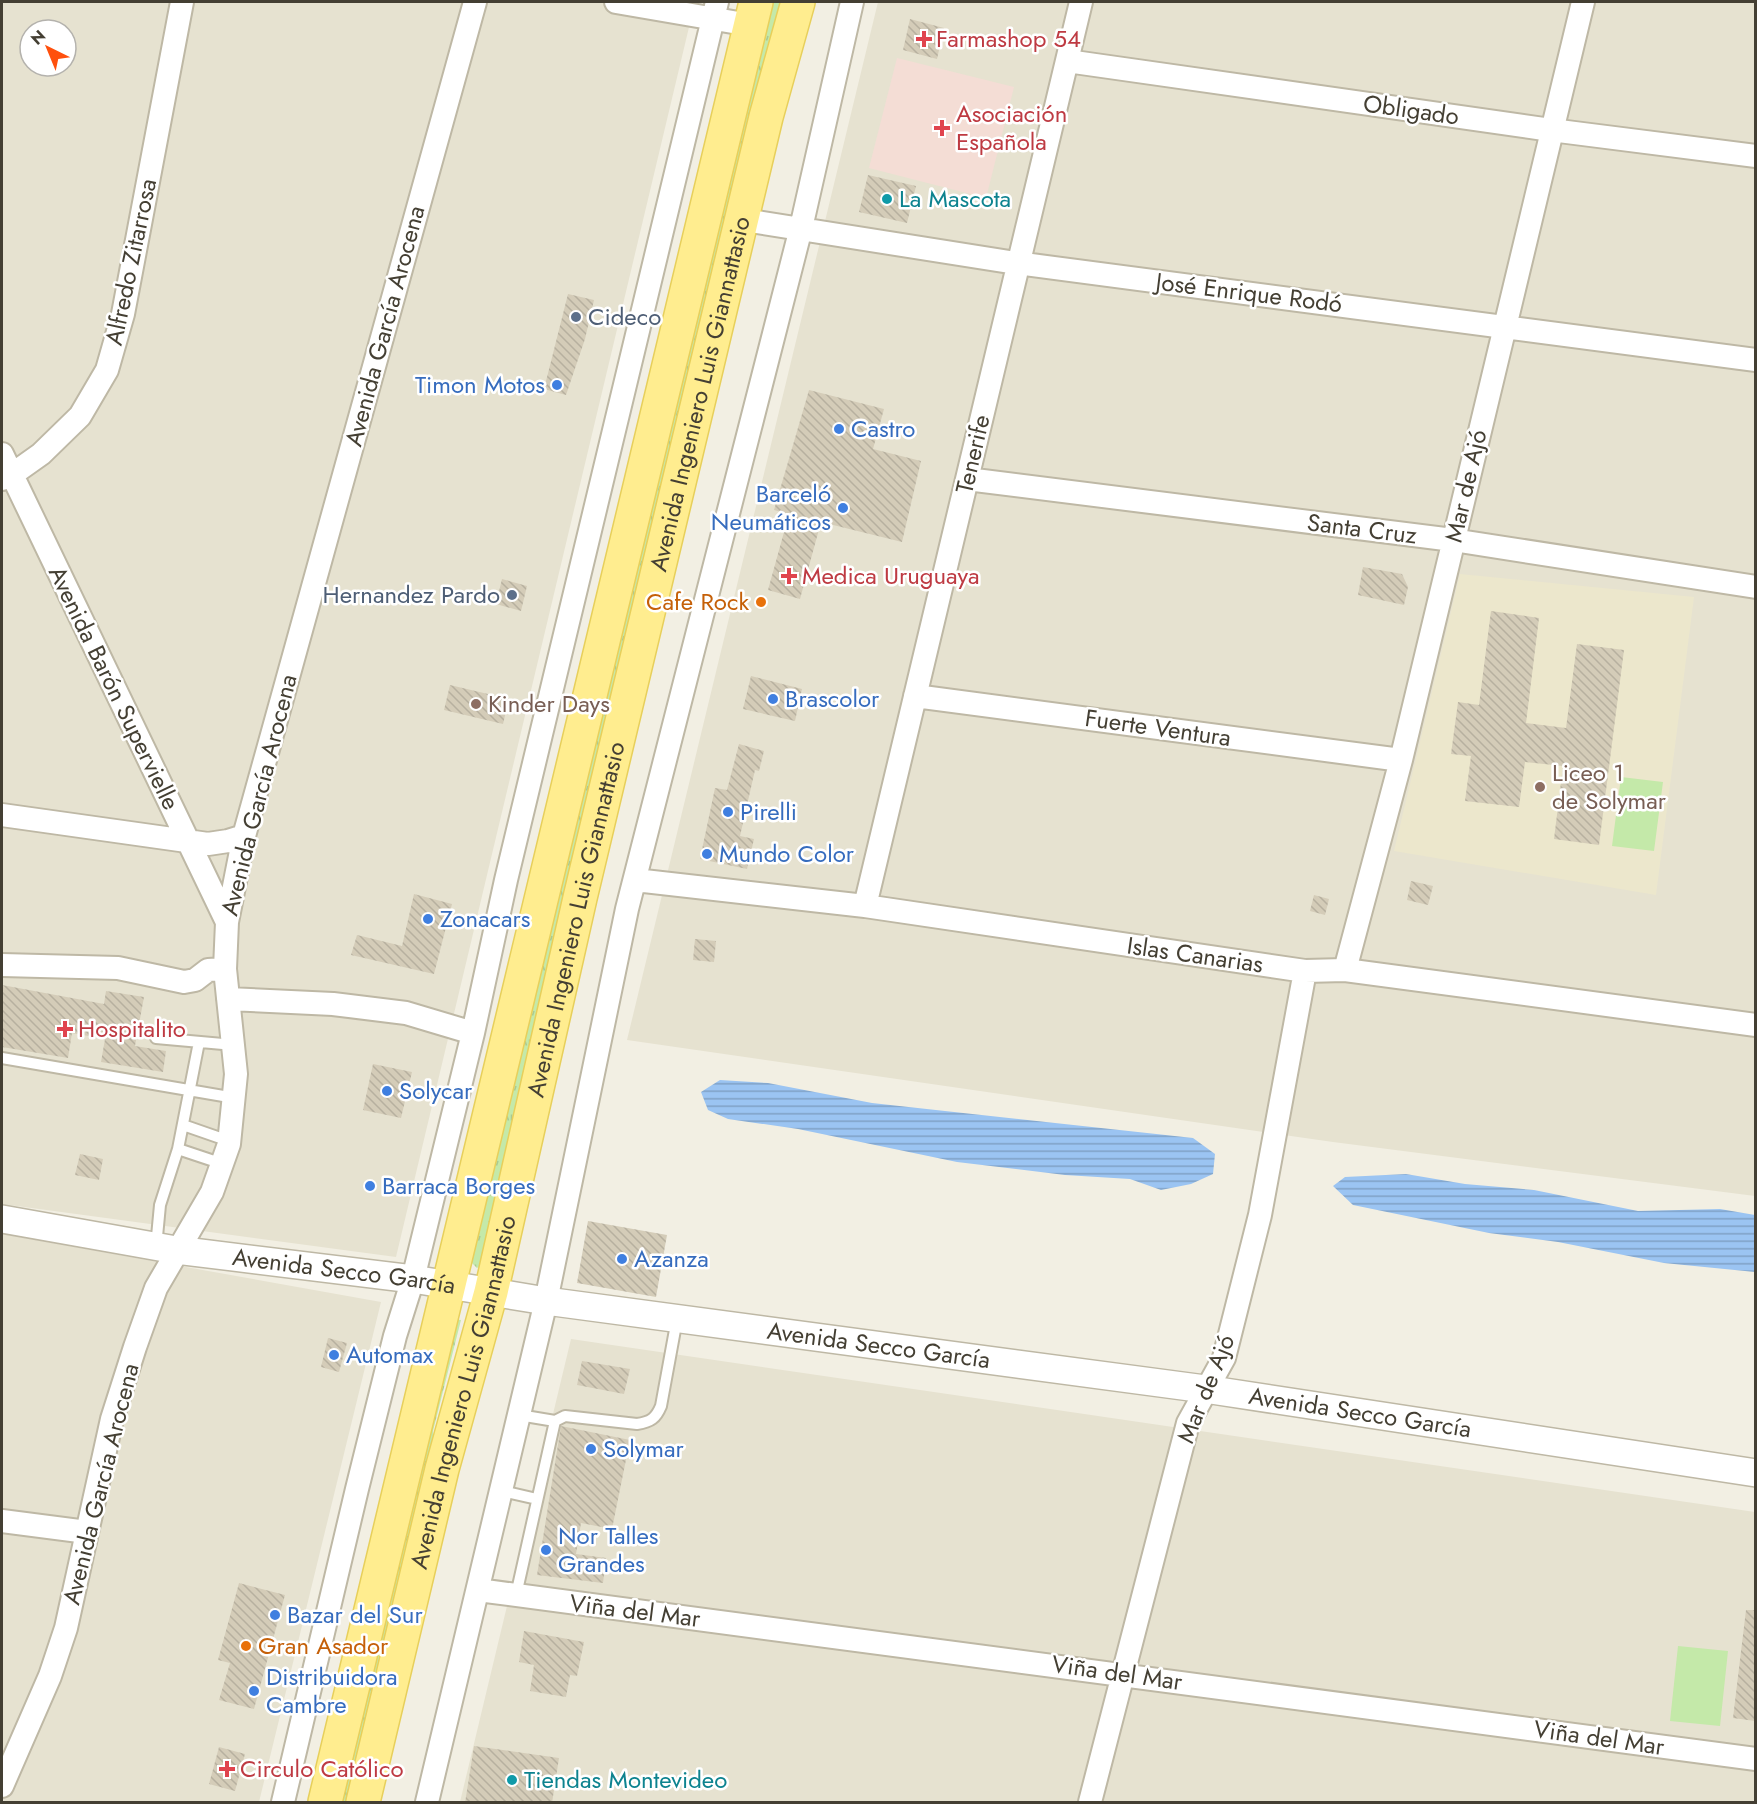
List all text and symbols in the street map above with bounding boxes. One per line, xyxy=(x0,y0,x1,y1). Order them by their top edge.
north arrow xyxy=(18,18,78,78)
place label: Farmashop 54 xyxy=(936,21,1081,56)
text: N xyxy=(26,25,51,50)
marker: Farmashop 54 xyxy=(917,32,931,46)
street label: Obligado xyxy=(1361,85,1461,134)
place label: Asociación Española xyxy=(956,96,1067,159)
marker: Asociación Española xyxy=(933,119,951,137)
street label: Alfredo Zitarrosa xyxy=(96,175,165,348)
place label: La Mascota xyxy=(899,181,1011,216)
marker: La Mascota xyxy=(880,192,894,206)
street label: Avenida García Arocena xyxy=(336,202,433,450)
street label: Avenida Ingeniero Luis Giannattasio xyxy=(640,213,759,575)
street label: José Enrique Rodó xyxy=(1151,263,1344,321)
place label: Cideco xyxy=(588,299,661,334)
marker: Cideco xyxy=(569,310,583,324)
place label: Timon Motos xyxy=(415,367,545,402)
marker: Timon Motos xyxy=(550,378,564,392)
place label: Castro xyxy=(851,411,915,446)
street label: Tenerife xyxy=(946,411,999,497)
marker: Castro xyxy=(832,422,846,436)
street label: Mar de Ajó xyxy=(1436,426,1495,546)
place label: Barceló Neumáticos xyxy=(711,476,831,539)
marker: Barceló Neumáticos xyxy=(836,501,850,515)
street label: Santa Cruz xyxy=(1305,504,1419,553)
place label: Medica Uruguaya xyxy=(802,558,980,593)
street label: Avenida Barón Supervielle xyxy=(40,560,189,816)
marker: Medica Uruguaya xyxy=(780,567,798,585)
place label: Hernandez Pardo xyxy=(323,577,500,612)
place label: Cafe Rock xyxy=(646,584,749,619)
marker: Hernandez Pardo xyxy=(505,588,519,602)
marker: Cafe Rock xyxy=(754,595,768,609)
street label: Avenida García Arocena xyxy=(212,670,305,919)
place label: Brascolor xyxy=(785,681,880,716)
place label: Kinder Days xyxy=(488,686,610,721)
marker: Brascolor xyxy=(766,692,780,706)
marker: Kinder Days xyxy=(469,697,483,711)
street label: Fuerte Ventura xyxy=(1083,700,1233,755)
street label: Avenida Ingeniero Luis Giannattasio xyxy=(518,738,634,1101)
place label: Liceo 1 de Solymar xyxy=(1552,755,1667,818)
marker: Liceo 1 de Solymar xyxy=(1533,780,1547,794)
place label: Pirelli xyxy=(740,794,797,829)
marker: Pirelli xyxy=(721,805,735,819)
place label: Mundo Color xyxy=(719,836,855,871)
marker: Mundo Color xyxy=(700,847,714,861)
place label: Zonacars xyxy=(440,901,531,936)
marker: Zonacars xyxy=(421,912,435,926)
street label: Islas Canarias xyxy=(1125,928,1265,981)
place label: Hospitalito xyxy=(78,1011,186,1046)
marker: Hospitalito xyxy=(56,1020,74,1038)
place label: Solycar xyxy=(399,1073,473,1108)
marker: Solycar xyxy=(380,1084,394,1098)
place label: Barraca Borges xyxy=(382,1168,535,1203)
marker: Barraca Borges xyxy=(363,1179,377,1193)
street label: Avenida Ingeniero Luis Giannattasio xyxy=(401,1212,525,1572)
street label: Avenida Secco García xyxy=(230,1239,458,1303)
place label: Azanza xyxy=(634,1241,709,1276)
marker: Azanza xyxy=(615,1252,629,1266)
street label: Avenida Secco García xyxy=(765,1313,992,1377)
street label: Mar de Ajó xyxy=(1168,1329,1243,1449)
place label: Automax xyxy=(346,1337,434,1372)
marker: Automax xyxy=(327,1348,341,1362)
street label: Avenida García Arocena xyxy=(54,1359,147,1608)
street label: Avenida Secco García xyxy=(1246,1378,1474,1446)
place label: Solymar xyxy=(603,1431,685,1466)
marker: Solymar xyxy=(584,1442,598,1456)
place label: Nor Talles Grandes xyxy=(558,1518,659,1581)
marker: Nor Talles Grandes xyxy=(539,1543,553,1557)
street label: Viña del Mar xyxy=(568,1585,703,1636)
place label: Bazar del Sur xyxy=(287,1597,423,1632)
marker: Bazar del Sur xyxy=(268,1608,282,1622)
place label: Gran Asador xyxy=(258,1628,389,1663)
marker: Gran Asador xyxy=(239,1639,253,1653)
street label: Viña del Mar xyxy=(1050,1646,1185,1699)
place label: Distribuidora Cambre xyxy=(266,1659,398,1722)
marker: Distribuidora Cambre xyxy=(247,1684,261,1698)
street label: Viña del Mar xyxy=(1532,1711,1667,1764)
place label: Circulo Católico xyxy=(240,1751,404,1786)
marker: Circulo Católico xyxy=(218,1760,236,1778)
place label: Tiendas Montevideo xyxy=(524,1762,727,1797)
marker: Tiendas Montevideo xyxy=(505,1773,519,1787)

